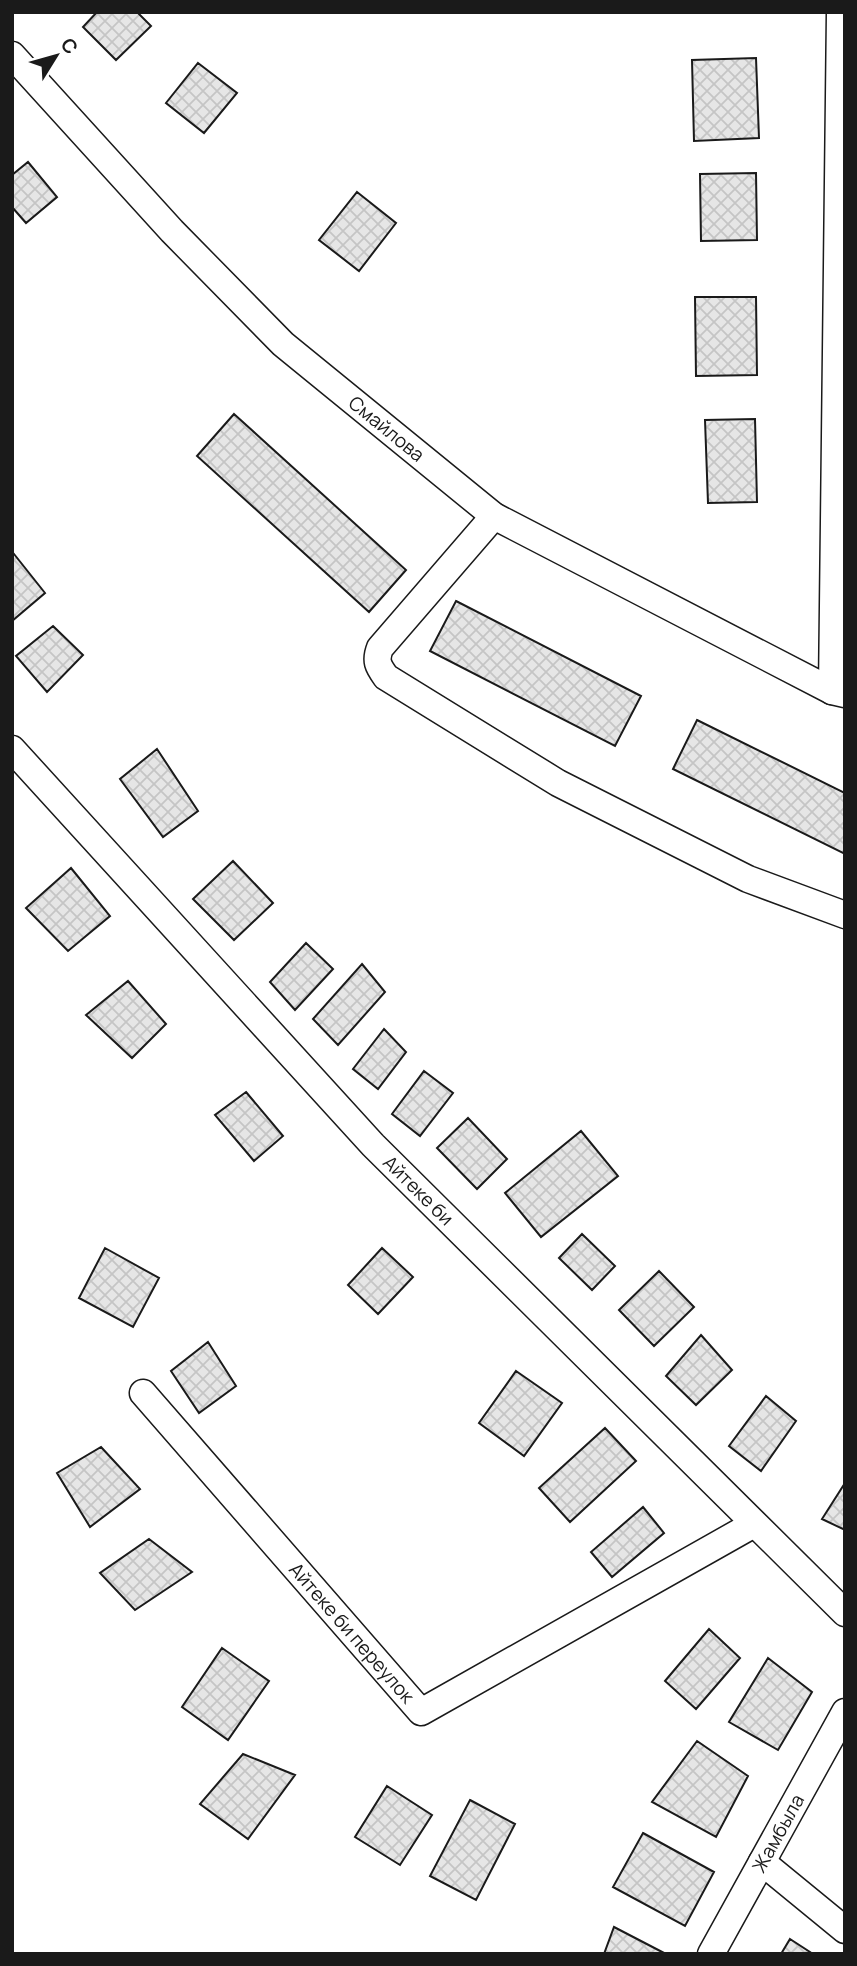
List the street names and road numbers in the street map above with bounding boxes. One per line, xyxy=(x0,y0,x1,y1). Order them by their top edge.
street label: Смайлова xyxy=(343,390,430,467)
street label: Айтеке би xyxy=(378,1149,459,1231)
street label: Айтеке би переулок xyxy=(283,1557,421,1709)
street label: Жамбыла xyxy=(746,1789,810,1877)

